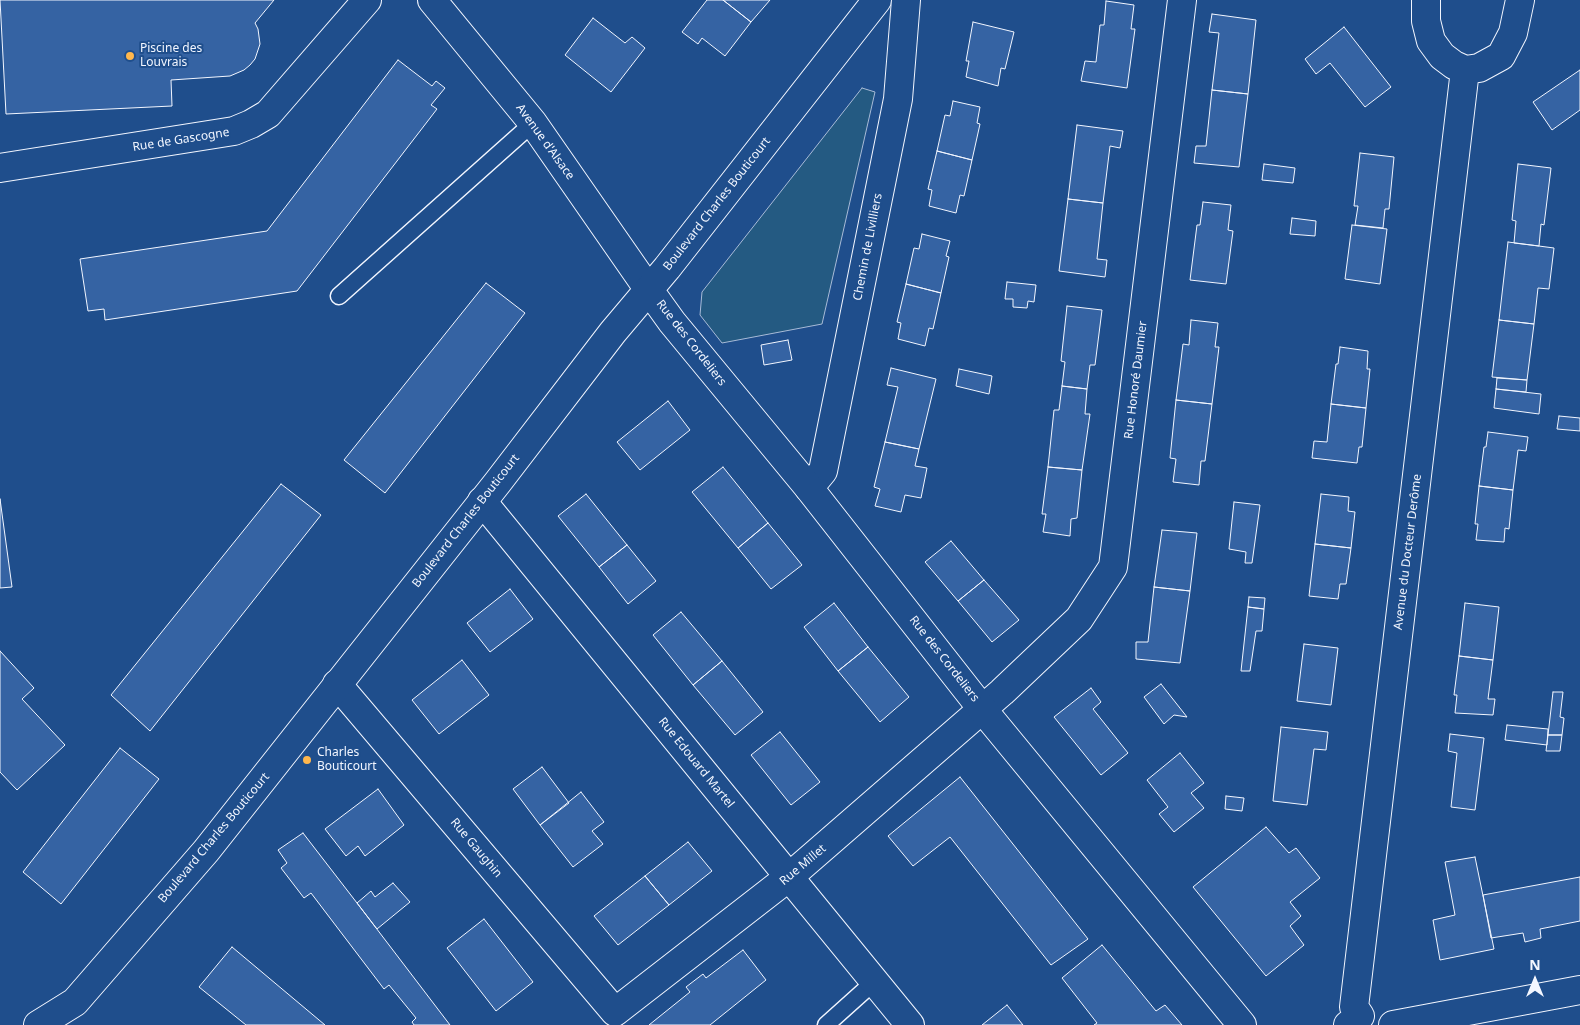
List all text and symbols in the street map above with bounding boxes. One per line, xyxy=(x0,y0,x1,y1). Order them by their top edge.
place label: Piscine des Louvrais xyxy=(140,42,202,70)
marker: Piscine des Louvrais xyxy=(124,50,136,62)
street label: Avenue d'Alsace xyxy=(513,101,577,183)
street label: Rue de Gascogne xyxy=(132,125,230,155)
street label: Boulevard Charles Bouticourt xyxy=(660,134,774,274)
street label: Chemin de Livilliers xyxy=(851,192,885,302)
street label: Rue des Cordeliers xyxy=(653,297,729,389)
street label: Rue Honoré Daumier xyxy=(1122,320,1150,440)
street label: Boulevard Charles Bouticourt xyxy=(409,451,523,591)
street label: Avenue du Docteur Derôme xyxy=(1391,473,1425,631)
street label: Rue des Cordeliers xyxy=(906,613,982,705)
street label: Rue Edouard Martel xyxy=(655,715,737,811)
place label: Charles Bouticourt xyxy=(317,746,377,774)
marker: Charles Bouticourt xyxy=(301,754,313,766)
street label: Boulevard Charles Bouticourt xyxy=(155,770,273,906)
street label: Rue Gaughin xyxy=(447,815,505,881)
street label: Rue Millet xyxy=(777,841,829,889)
north arrow xyxy=(1510,955,1560,1005)
text: N xyxy=(1529,955,1541,974)

